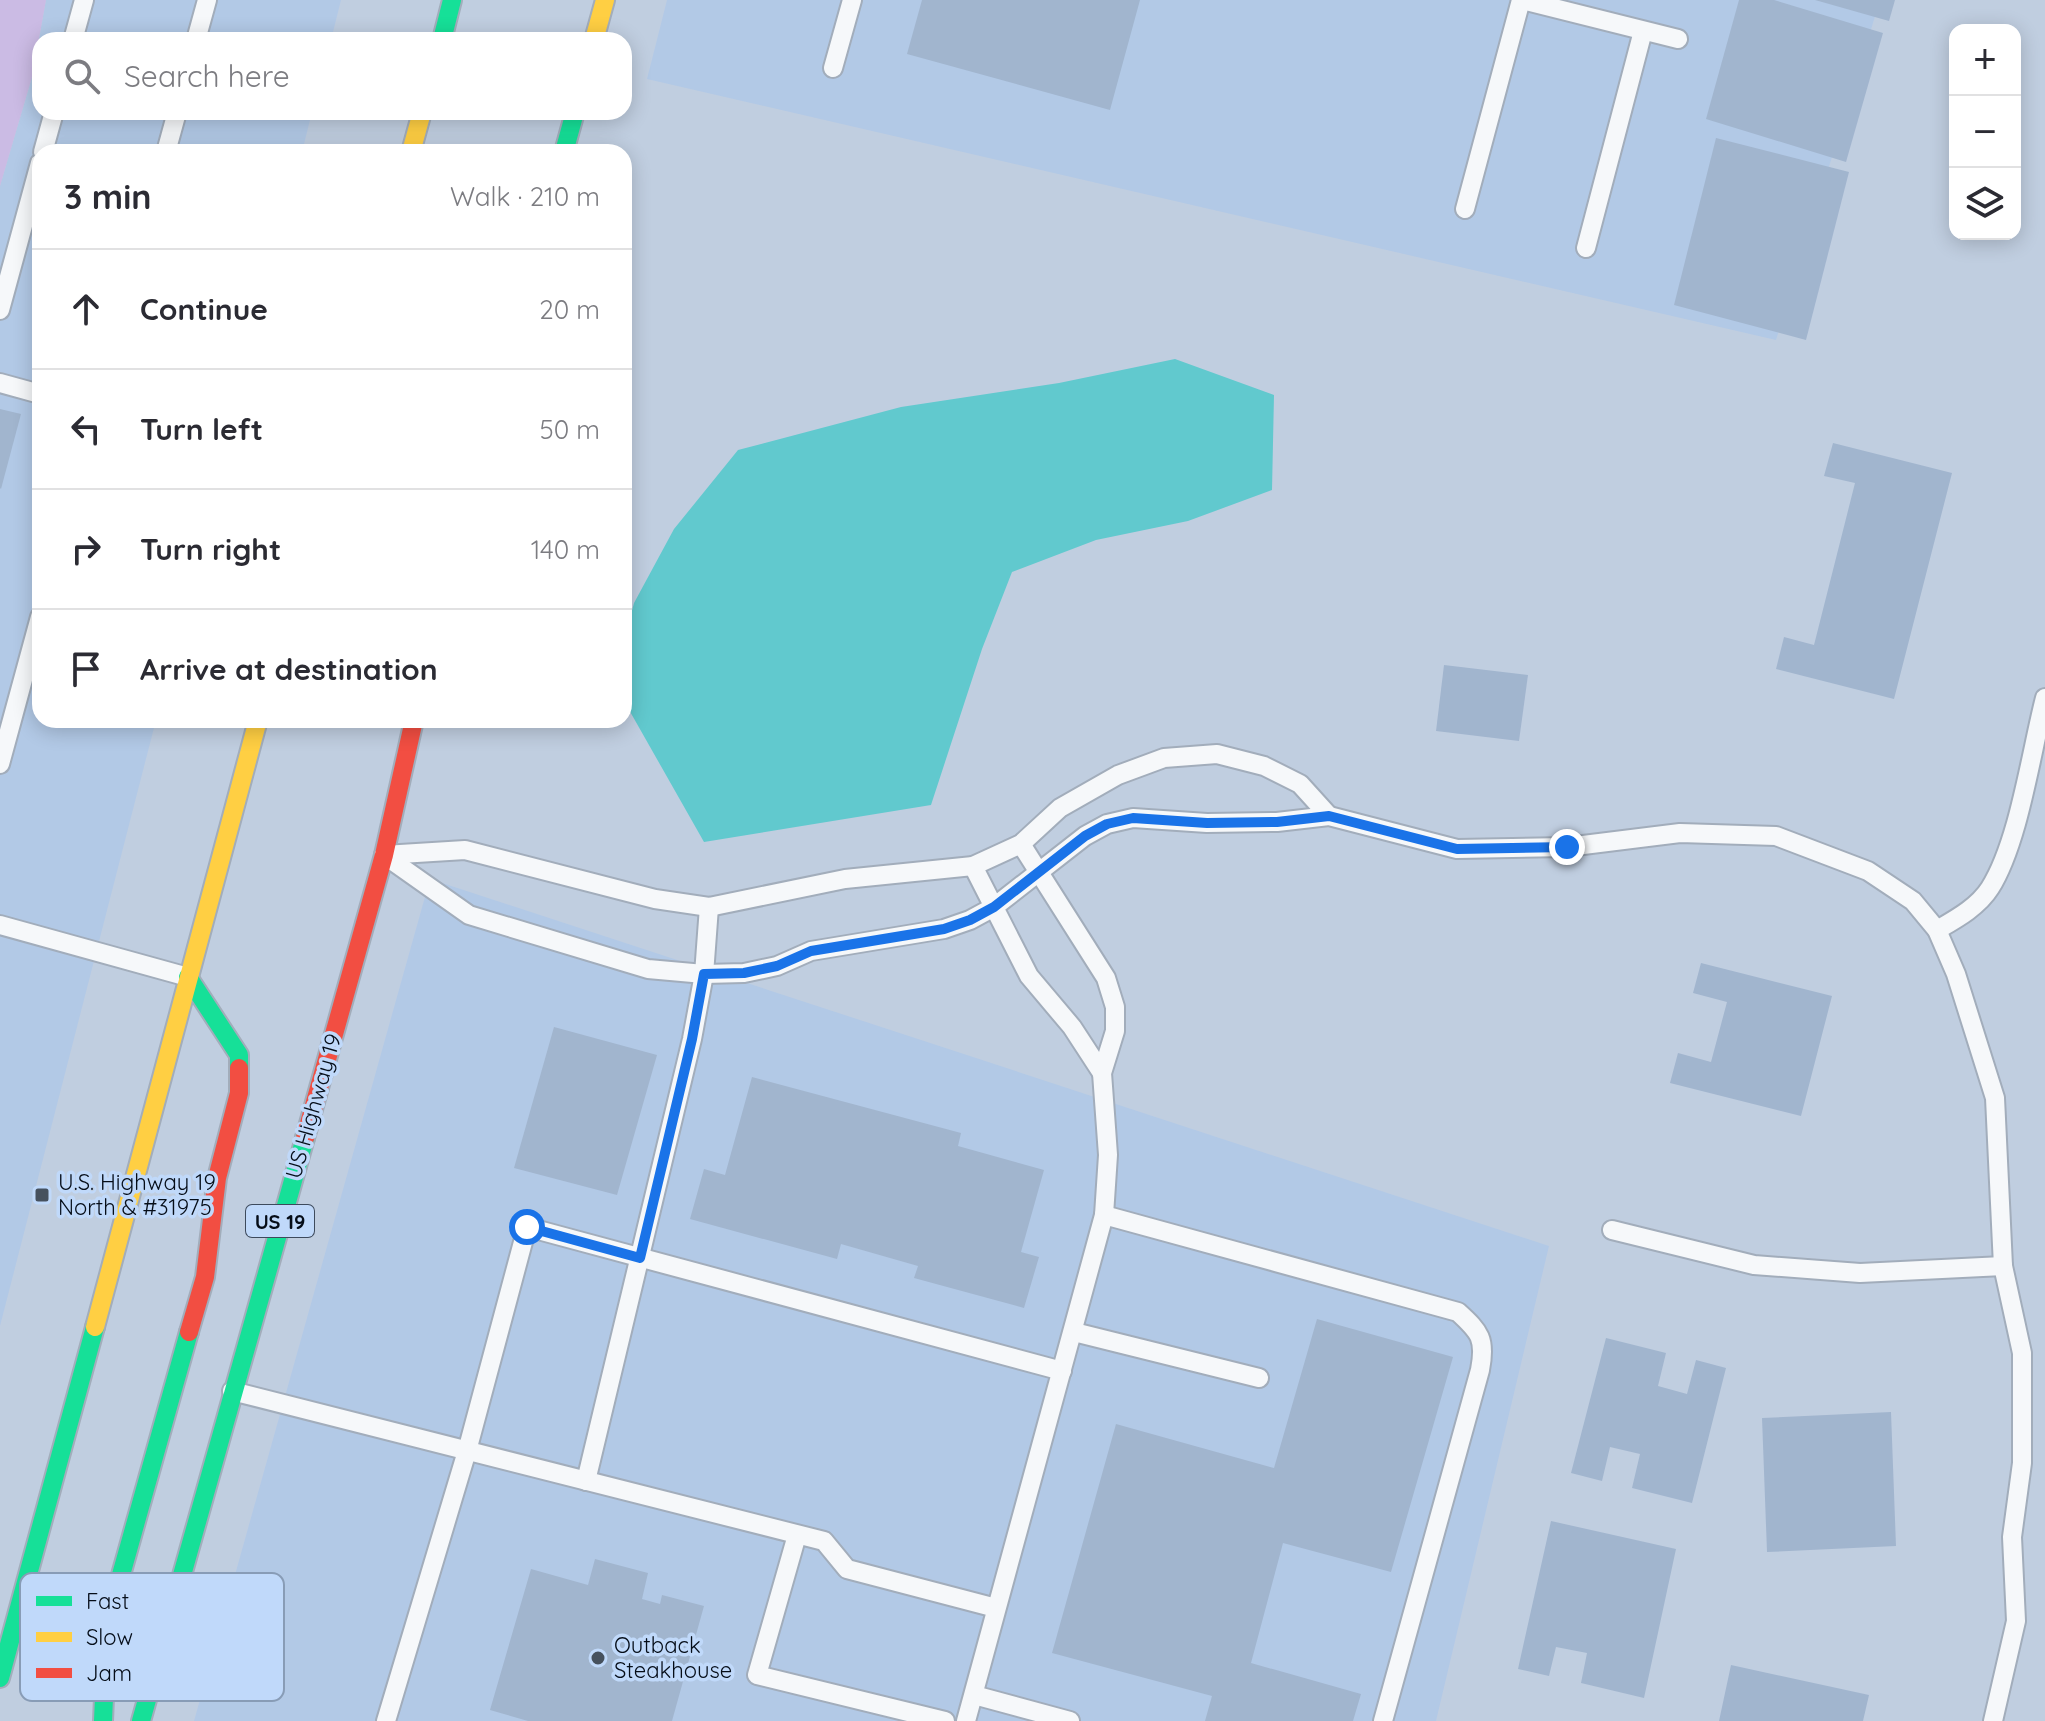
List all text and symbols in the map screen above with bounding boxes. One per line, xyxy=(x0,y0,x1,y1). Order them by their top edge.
map controls xyxy=(1949,24,2021,240)
button: + xyxy=(1949,24,2021,96)
search box xyxy=(32,32,632,120)
icon: search xyxy=(60,54,104,98)
text: Search here xyxy=(124,57,290,95)
button: − xyxy=(1949,96,2021,168)
button: layers xyxy=(1949,168,2021,240)
text: 3 min xyxy=(64,175,151,218)
text: Walk · 210 m xyxy=(450,180,600,213)
icon: ahead xyxy=(64,287,108,331)
text: Continue xyxy=(140,290,268,328)
text: 20 m xyxy=(539,293,600,326)
icon: left xyxy=(64,407,108,451)
text: Turn left xyxy=(140,410,263,448)
text: 50 m xyxy=(540,413,600,446)
icon: right xyxy=(64,527,108,571)
text: Turn right xyxy=(140,530,281,568)
text: 140 m xyxy=(531,533,600,566)
icon: arrive xyxy=(64,647,108,691)
text: Arrive at destination xyxy=(140,650,438,688)
route end xyxy=(1549,829,1585,865)
street label: US Highway 19 xyxy=(279,1030,347,1182)
place label: U.S. Highway 19 North & #31975 xyxy=(58,1168,216,1221)
marker: U.S. Highway 19 North & #31975 xyxy=(33,1186,51,1204)
road number: US 19 xyxy=(246,1205,314,1237)
route start xyxy=(509,1209,545,1245)
legend xyxy=(20,1573,284,1701)
text: Fast xyxy=(86,1587,129,1615)
text: Slow xyxy=(86,1623,133,1651)
place label: Outback Steakhouse xyxy=(614,1631,732,1684)
marker: Outback Steakhouse xyxy=(589,1649,607,1667)
text: Jam xyxy=(86,1659,132,1687)

